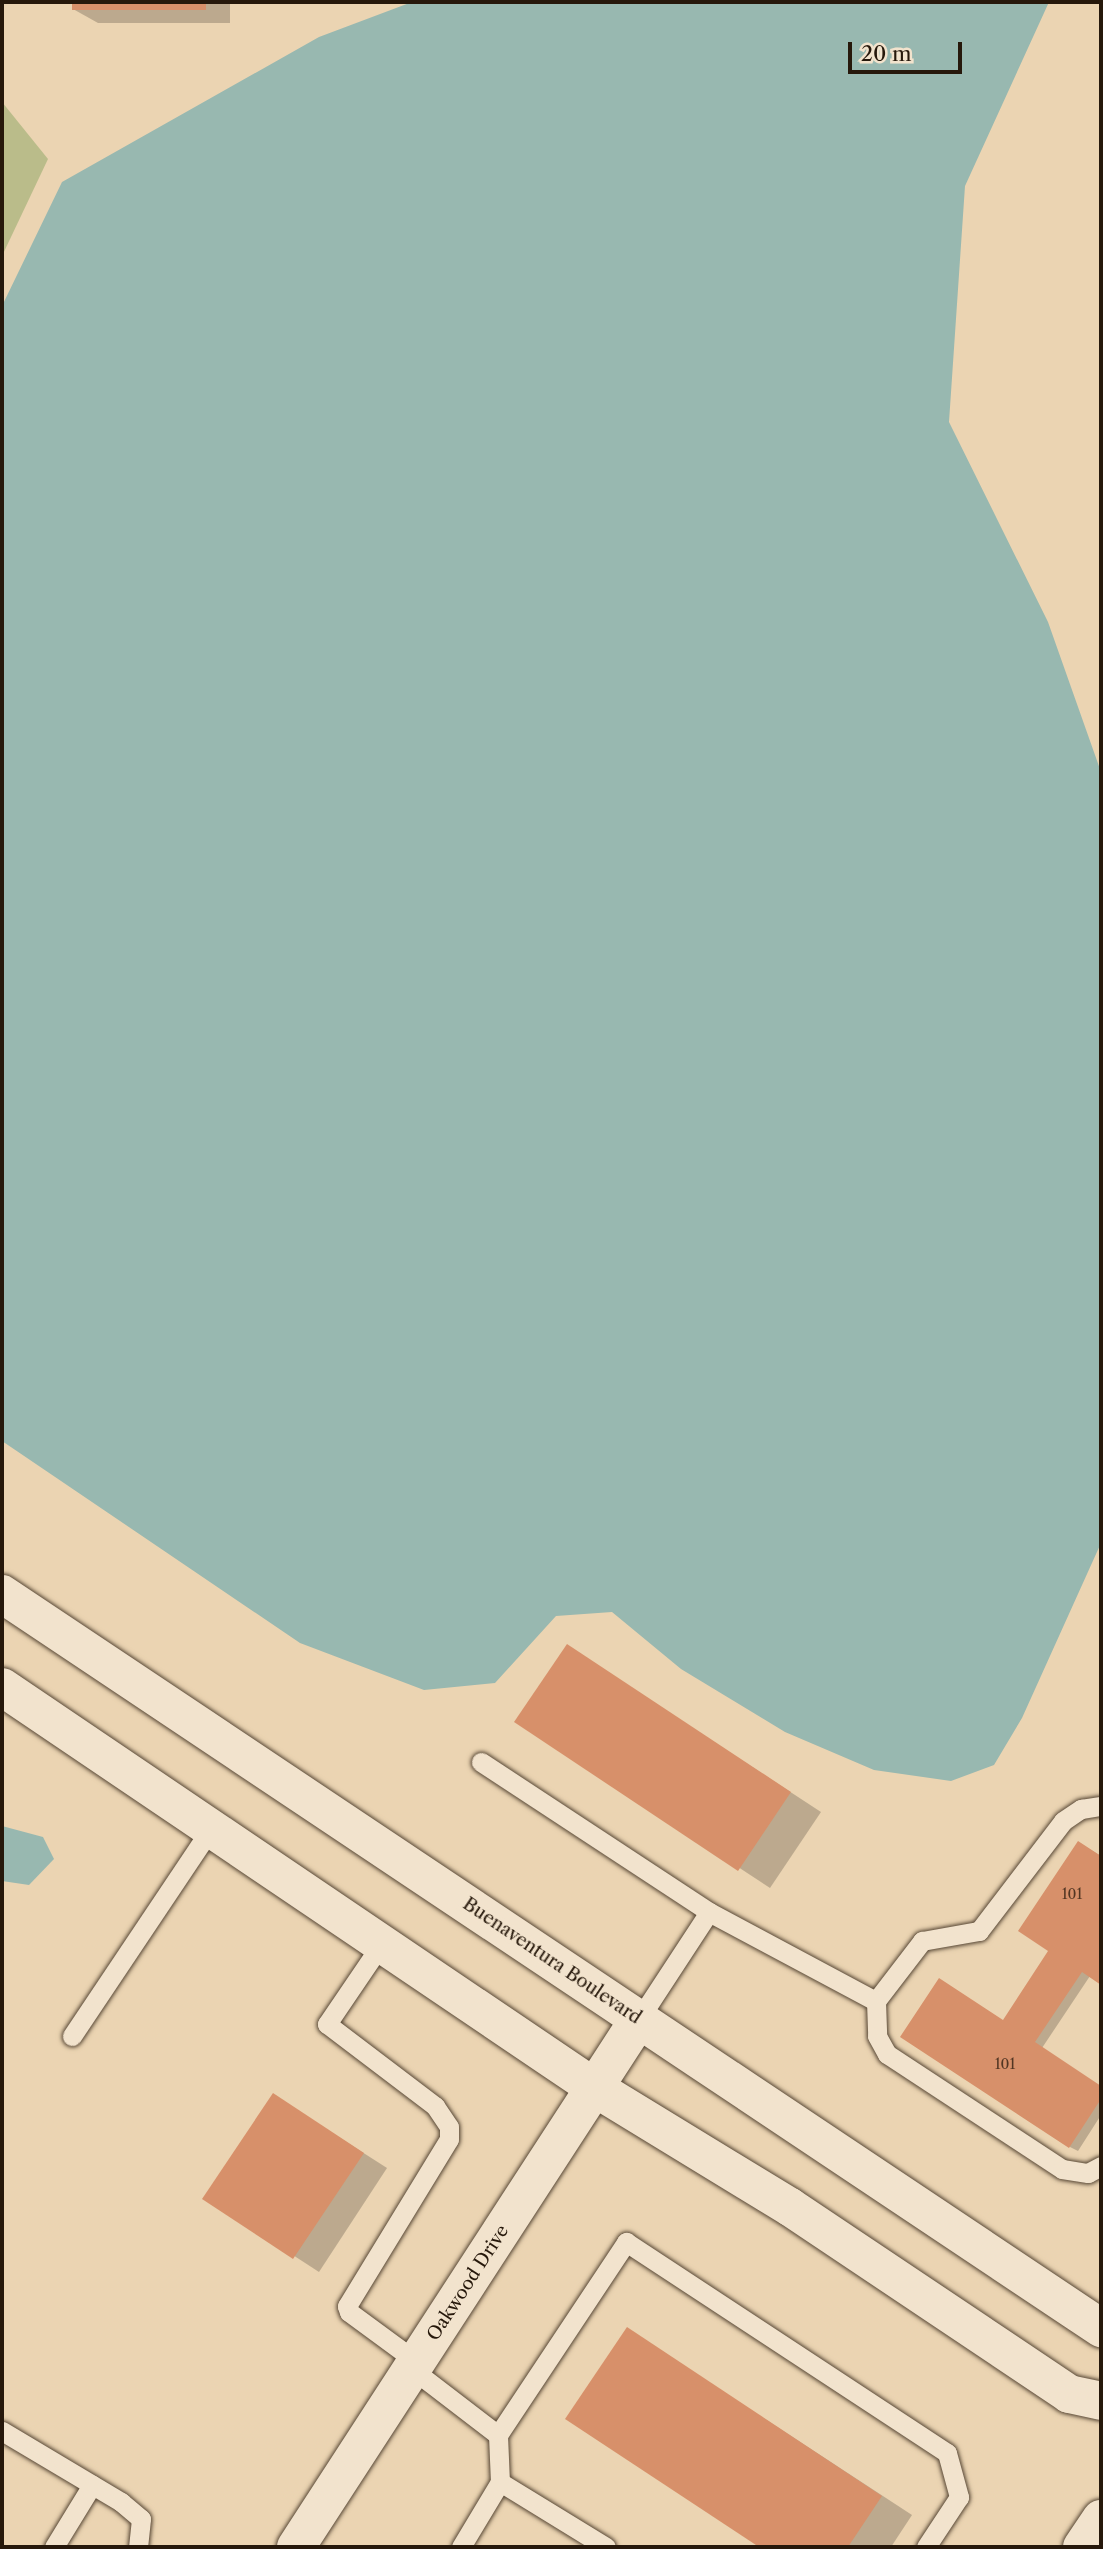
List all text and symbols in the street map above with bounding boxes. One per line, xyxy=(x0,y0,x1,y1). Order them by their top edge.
scale bar xyxy=(851,28,965,72)
text: 20 m xyxy=(861,41,912,66)
house number: 101 xyxy=(1062,1886,1082,1902)
street label: Buenaventura Boulevard xyxy=(459,1893,645,2029)
house number: 101 xyxy=(995,2056,1015,2072)
street label: Oakwood Drive xyxy=(423,2221,513,2345)

